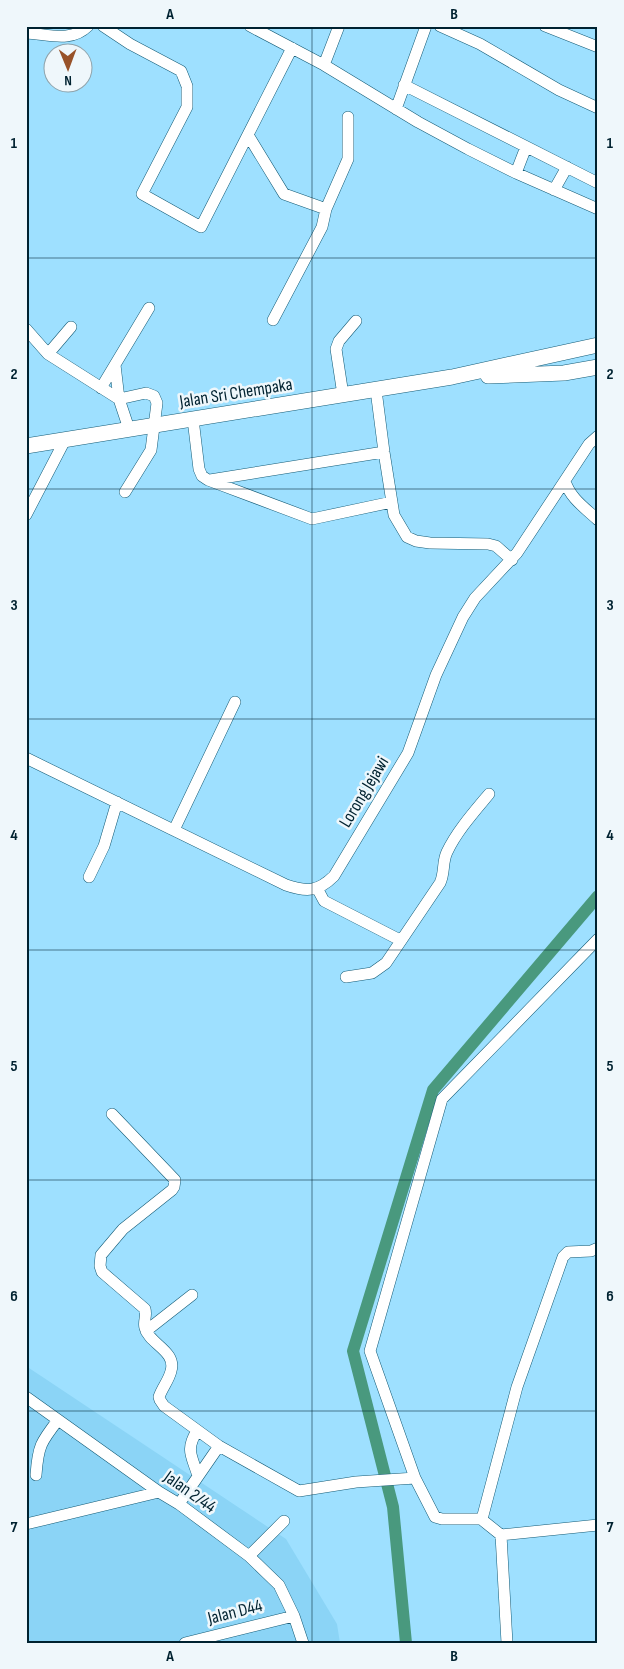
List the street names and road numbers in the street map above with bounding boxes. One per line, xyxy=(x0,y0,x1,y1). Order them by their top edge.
street label: Jalan Sri Chempaka xyxy=(177,374,294,412)
street label: Lorong Jejawi xyxy=(335,753,393,831)
street label: Jalan 2/44 xyxy=(159,1466,221,1518)
street label: Jalan D44 xyxy=(205,1595,265,1629)

